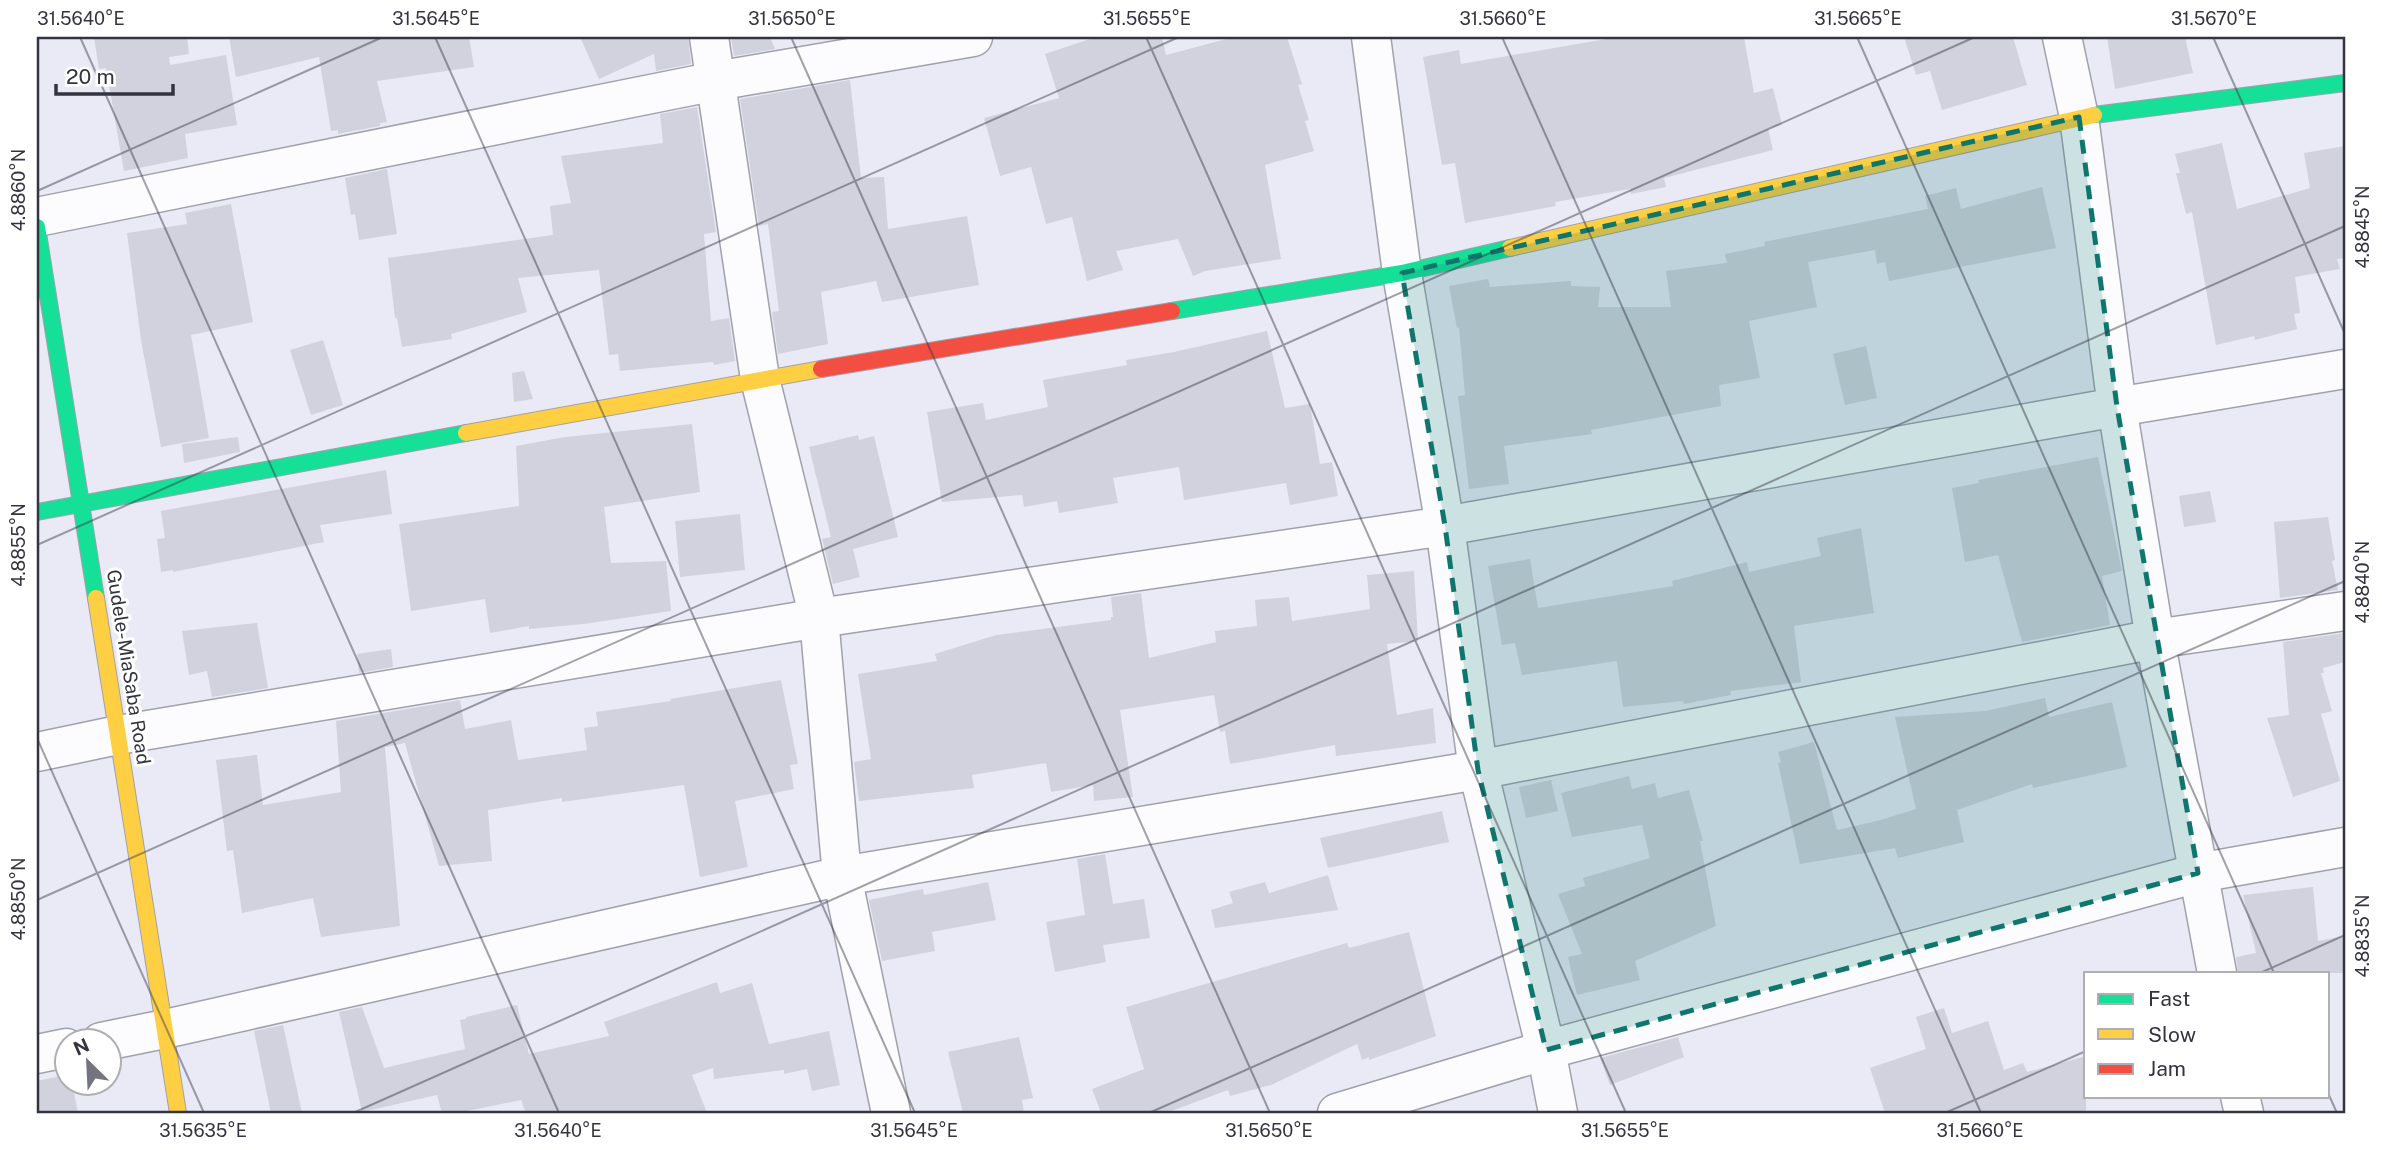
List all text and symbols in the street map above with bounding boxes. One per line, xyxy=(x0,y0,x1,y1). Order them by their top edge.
text: 31.5640°E xyxy=(37,8,125,29)
text: 31.5645°E xyxy=(392,8,480,29)
text: 31.5650°E xyxy=(748,8,836,29)
text: 31.5655°E xyxy=(1103,8,1191,29)
text: 31.5660°E xyxy=(1460,8,1546,29)
text: 31.5665°E xyxy=(1814,8,1902,29)
text: 31.5670°E xyxy=(2171,8,2257,29)
scale bar xyxy=(56,52,173,96)
text: 20 m xyxy=(66,64,115,89)
text: 4.8860°N xyxy=(8,149,29,231)
text: 4.8845°N xyxy=(2352,185,2373,269)
text: 4.8855°N xyxy=(8,503,29,587)
text: 4.8840°N xyxy=(2352,541,2373,623)
street label: Gudele-MiaSaba Road xyxy=(103,568,155,766)
text: 4.8850°N xyxy=(8,857,29,941)
text: 4.8835°N xyxy=(2352,894,2373,978)
legend xyxy=(2084,972,2330,1098)
text: Fast xyxy=(2148,986,2190,1011)
text: Slow xyxy=(2148,1022,2196,1047)
north arrow xyxy=(52,1028,122,1098)
text: N xyxy=(70,1033,92,1060)
text: Jam xyxy=(2148,1056,2186,1081)
text: 31.5635°E xyxy=(159,1120,247,1141)
text: 31.5640°E xyxy=(514,1120,602,1141)
text: 31.5645°E xyxy=(870,1120,958,1141)
text: 31.5650°E xyxy=(1225,1120,1313,1141)
text: 31.5655°E xyxy=(1581,1120,1669,1141)
text: 31.5660°E xyxy=(1937,1120,2023,1141)

